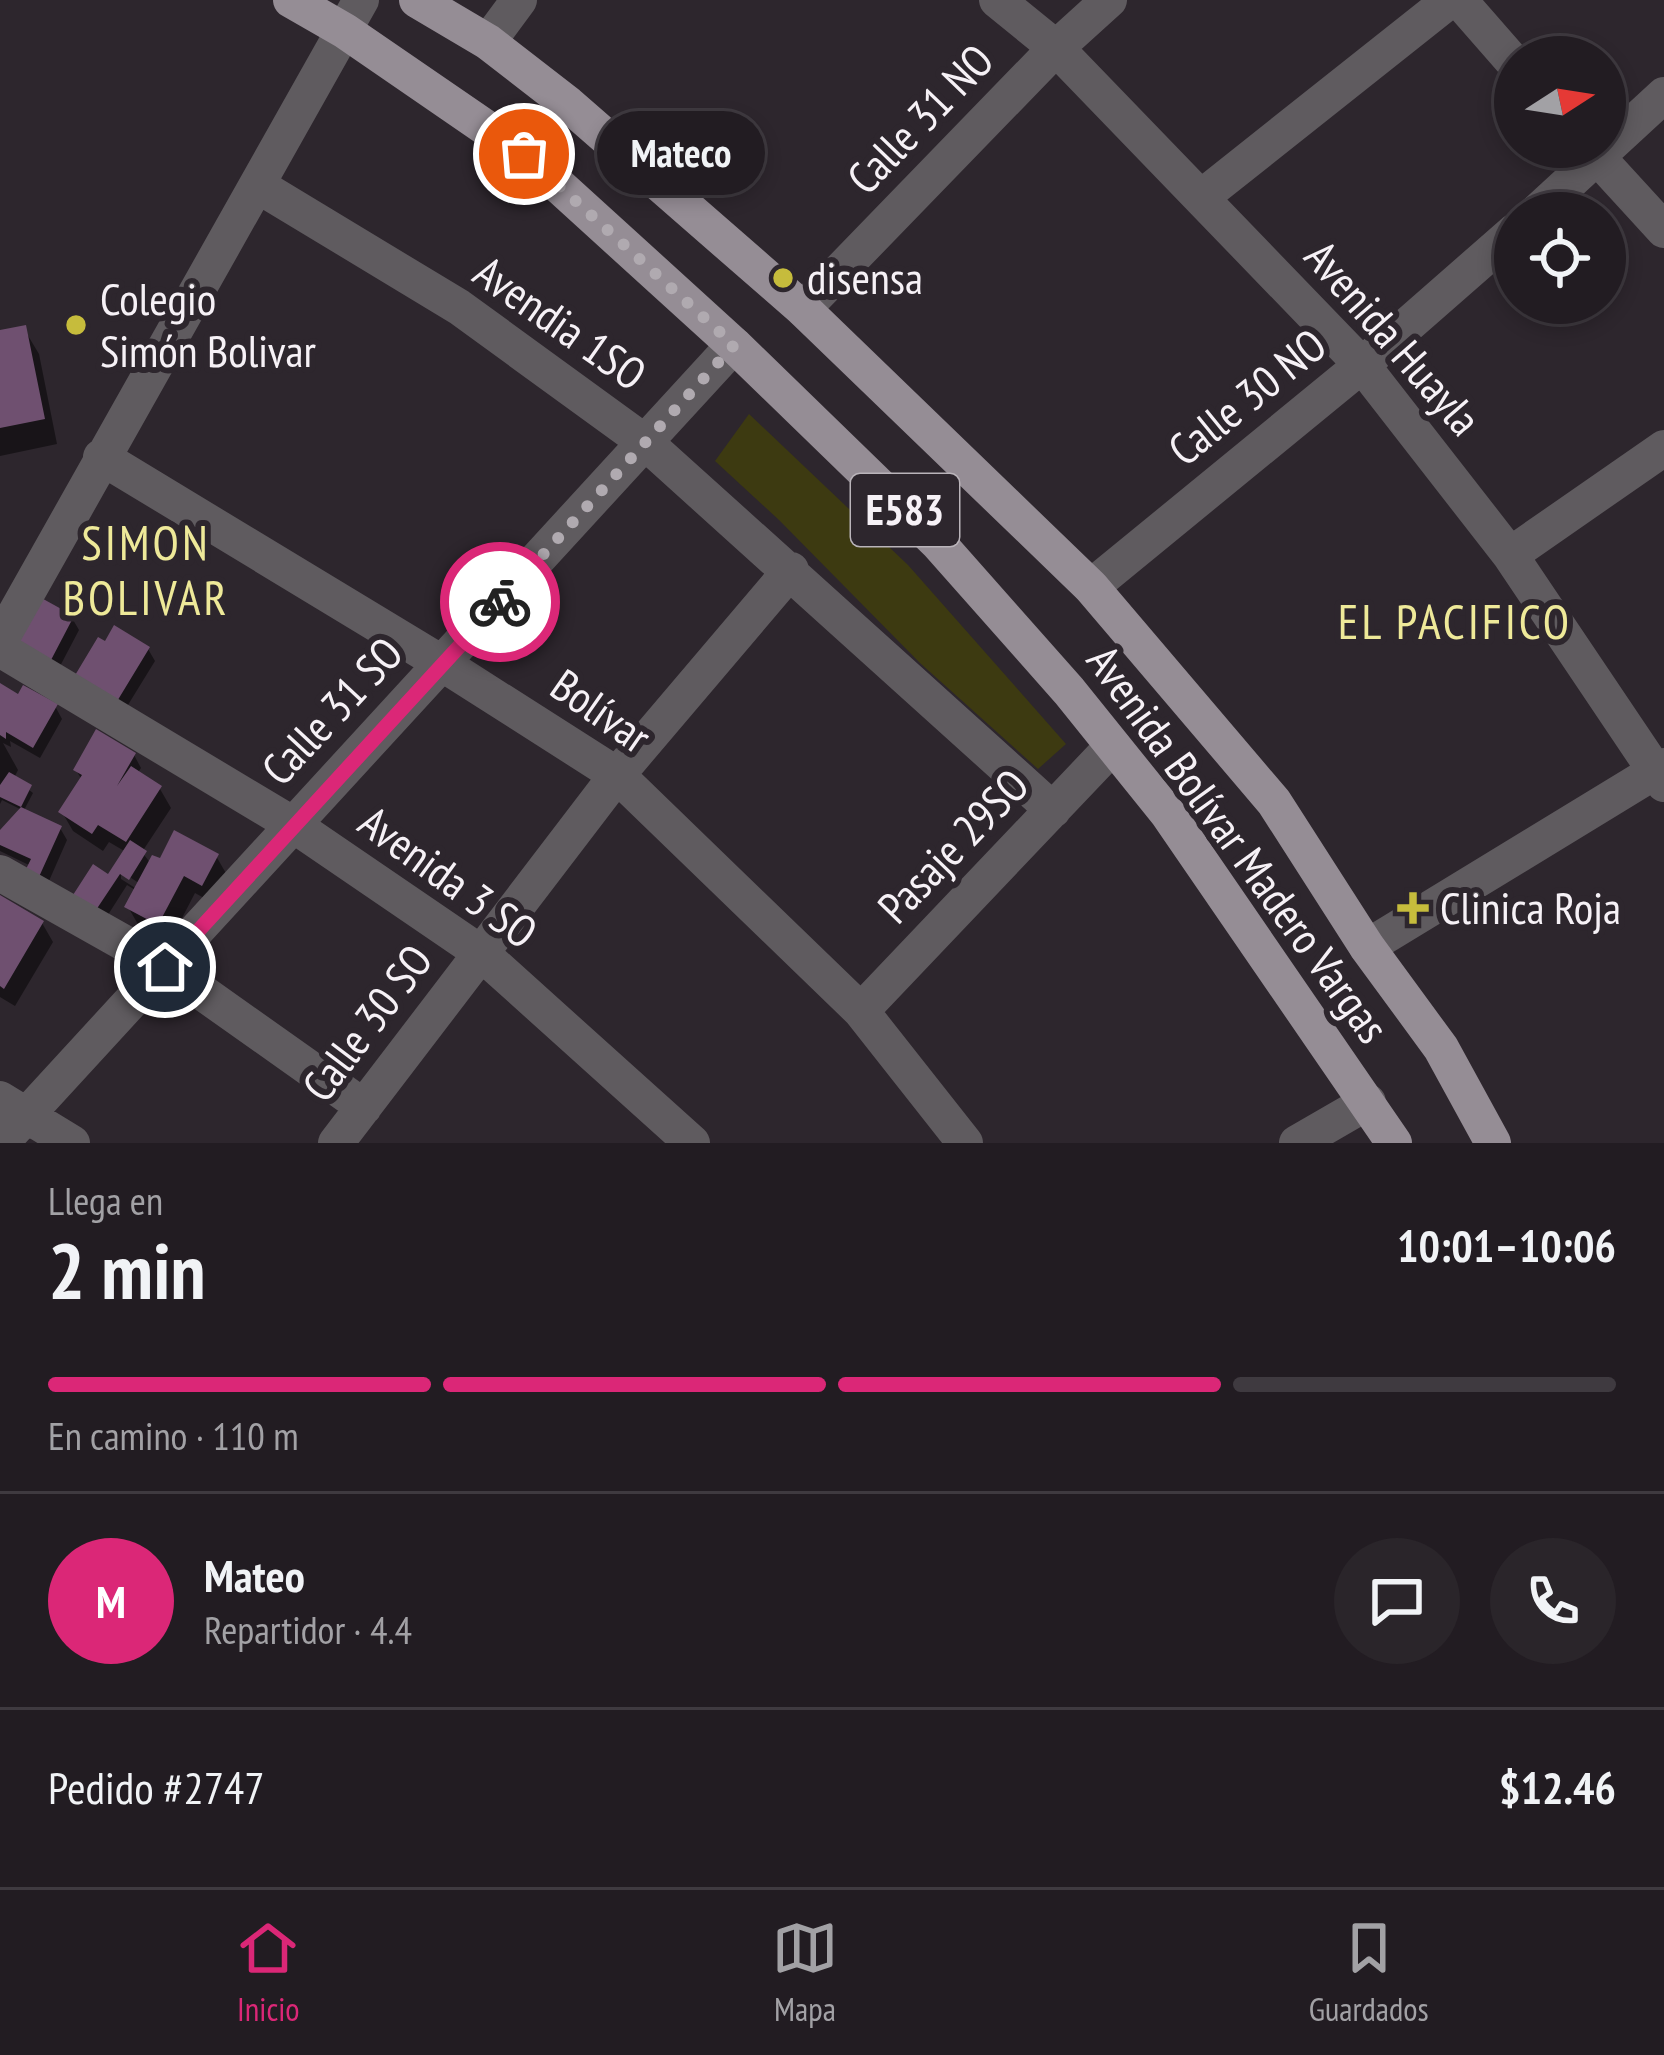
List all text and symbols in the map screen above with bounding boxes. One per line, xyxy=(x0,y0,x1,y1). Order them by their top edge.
street label: Calle 31 NO xyxy=(834,31,1005,205)
north arrow xyxy=(1494,36,1626,168)
map controls xyxy=(1494,36,1626,324)
pin xyxy=(473,103,575,205)
callout: Mateco xyxy=(596,112,764,196)
icon: bag xyxy=(491,121,557,187)
text: Mateco xyxy=(631,127,731,178)
button: locate xyxy=(1494,192,1626,324)
street label: Avenida Huayla xyxy=(1293,228,1494,447)
street label: Avendia 1SO xyxy=(463,242,658,402)
place label: disensa xyxy=(807,248,923,306)
marker: disensa xyxy=(770,265,796,291)
place label: Colegio Simón Bolivar xyxy=(100,269,316,379)
marker: Colegio Simón Bolivar xyxy=(63,312,89,338)
street label: Calle 30 NO xyxy=(1156,315,1337,477)
road number: E583 xyxy=(851,474,959,546)
district label: SIMON BOLIVAR xyxy=(62,511,230,628)
courier xyxy=(440,542,560,662)
icon: bike xyxy=(467,569,533,635)
district label: EL PACIFICO xyxy=(1338,590,1572,652)
street label: Calle 31 SO xyxy=(248,624,414,796)
street label: Avenida Bolívar Madero Vargas xyxy=(1075,633,1403,1054)
street label: Bolívar xyxy=(540,655,663,765)
street label: Pasaje 29SO xyxy=(865,756,1040,935)
street label: Avenida 3 SO xyxy=(348,792,549,960)
place label: Clinica Roja xyxy=(1440,878,1621,936)
marker: Clinica Roja xyxy=(1397,892,1429,924)
pin xyxy=(114,916,216,1018)
street label: Calle 30 SO xyxy=(289,933,444,1112)
icon: home xyxy=(132,934,198,1000)
text: Llega en xyxy=(48,1175,163,1226)
text: 10:01–10:06 xyxy=(1397,1216,1616,1274)
text: 2 min xyxy=(48,1220,206,1321)
text: En camino · 110 m xyxy=(48,1410,299,1461)
button: chat xyxy=(1334,1538,1460,1664)
button: phone xyxy=(1490,1538,1616,1664)
text: Mateo xyxy=(204,1546,305,1604)
text: M xyxy=(96,1572,126,1630)
text: Repartidor · 4.4 xyxy=(204,1604,412,1655)
text: Pedido #2747 xyxy=(48,1758,265,1816)
text: $12.46 xyxy=(1499,1758,1616,1816)
tab: Inicio xyxy=(235,1915,301,2030)
tab: Mapa xyxy=(772,1915,838,2030)
tab: Guardados xyxy=(1309,1915,1429,2030)

